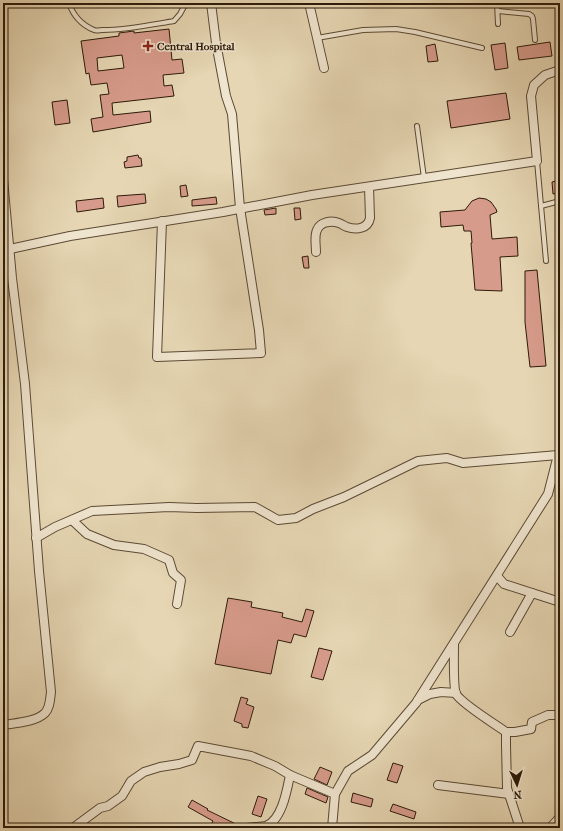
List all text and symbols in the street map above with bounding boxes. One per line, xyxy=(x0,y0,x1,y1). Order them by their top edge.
marker: Central Hospital xyxy=(142,40,154,52)
place label: Central Hospital xyxy=(157,40,236,53)
north arrow xyxy=(497,765,537,805)
text: N xyxy=(512,788,522,801)

